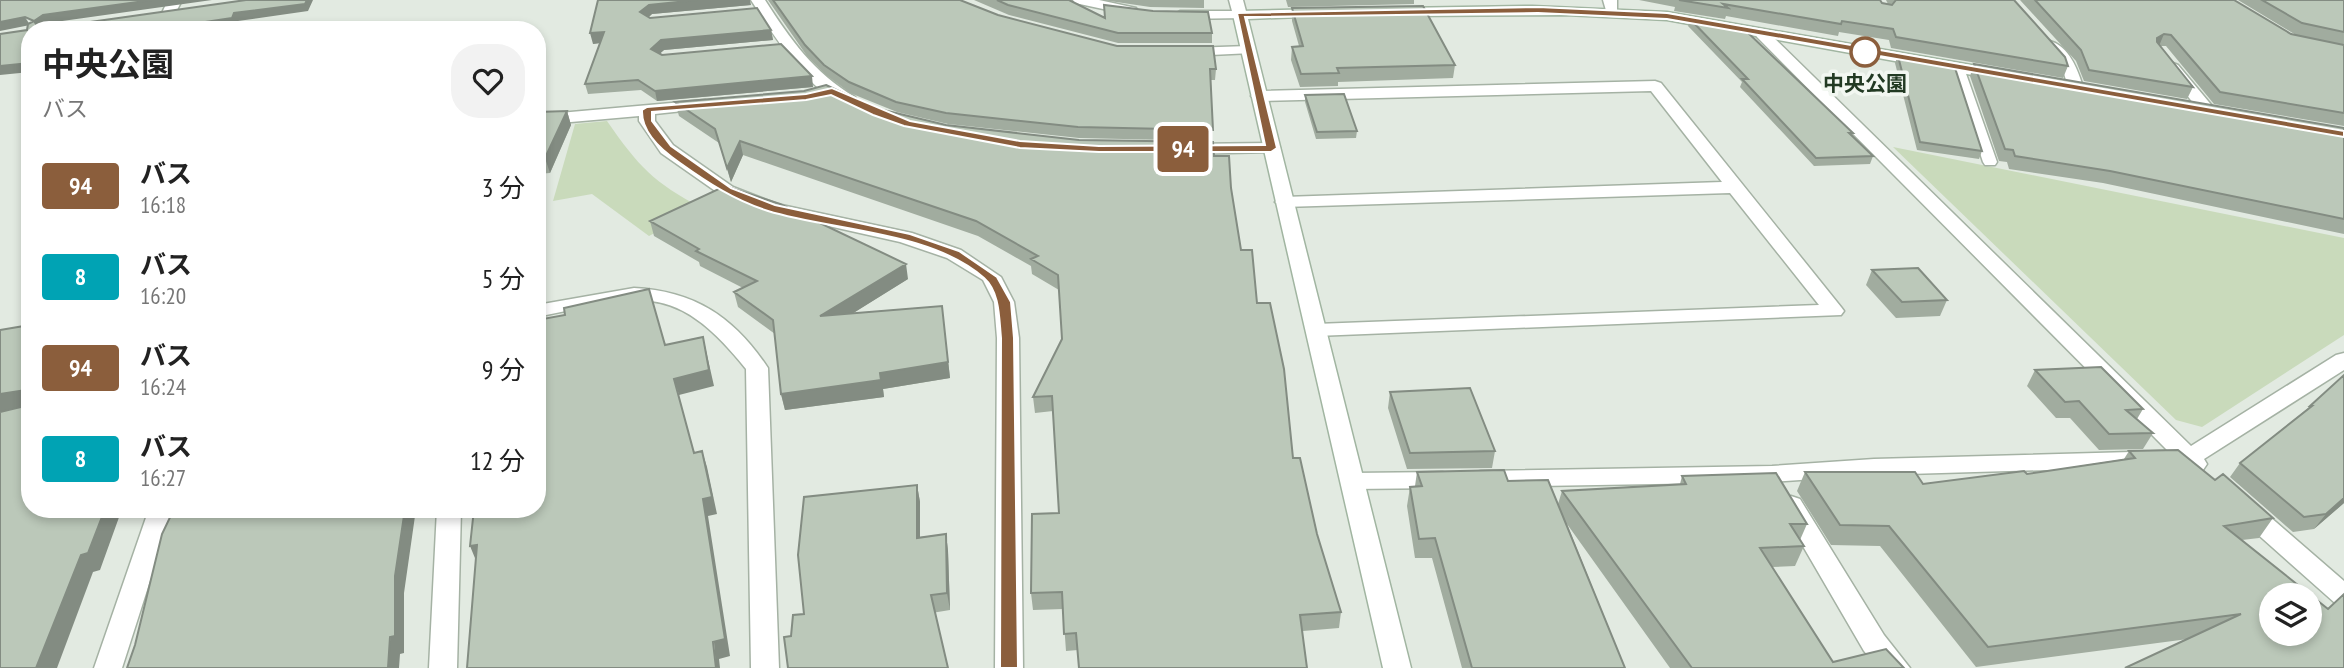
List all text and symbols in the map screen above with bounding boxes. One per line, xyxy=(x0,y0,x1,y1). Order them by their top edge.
marker: 中央公園 xyxy=(1850,37,1880,67)
text: 中央公園 xyxy=(42,42,174,85)
button: heart xyxy=(451,44,525,118)
place label: 中央公園 xyxy=(1823,70,1907,97)
text: バス xyxy=(42,94,88,123)
line badge: 94 xyxy=(1152,126,1214,172)
text: 94 xyxy=(1172,133,1194,164)
text: バス xyxy=(140,157,192,190)
text: 94 xyxy=(69,170,92,201)
text: 3 分 xyxy=(482,171,525,204)
text: 16:18 xyxy=(140,190,186,219)
text: バス xyxy=(140,248,192,281)
text: 8 xyxy=(75,261,86,292)
text: 5 分 xyxy=(482,262,525,295)
text: 16:20 xyxy=(140,281,186,310)
text: バス xyxy=(140,339,192,372)
text: 94 xyxy=(69,352,92,383)
text: 9 分 xyxy=(482,353,525,386)
text: 16:24 xyxy=(140,372,186,401)
text: バス xyxy=(140,430,192,463)
text: 8 xyxy=(75,443,86,474)
text: 12 分 xyxy=(470,444,525,477)
text: 16:27 xyxy=(140,463,186,492)
map controls xyxy=(2259,583,2322,646)
button: layers xyxy=(2259,583,2322,646)

